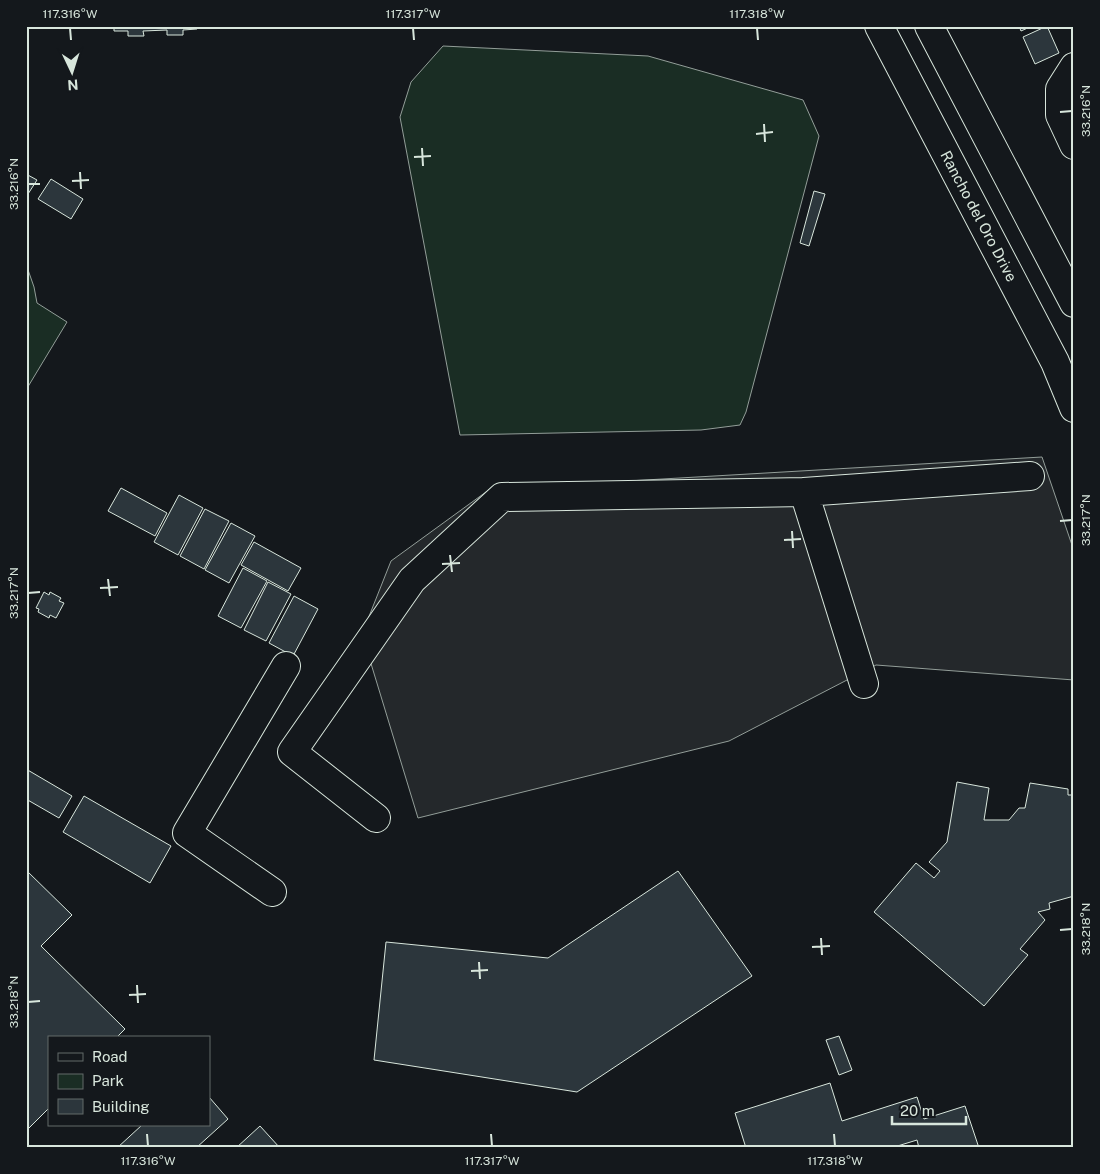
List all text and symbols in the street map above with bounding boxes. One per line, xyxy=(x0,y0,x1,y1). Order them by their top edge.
text: 117.316°W xyxy=(42,7,98,21)
text: 117.317°W xyxy=(386,7,441,21)
text: 117.318°W xyxy=(729,7,785,21)
north arrow xyxy=(48,48,98,98)
text: N xyxy=(67,77,79,93)
text: 33.216°N xyxy=(1079,85,1093,137)
street label: Rancho del Oro Drive xyxy=(937,148,1021,284)
text: 33.216°N xyxy=(7,158,21,210)
text: 33.217°N xyxy=(1079,494,1093,546)
text: 33.217°N xyxy=(7,567,21,619)
text: 33.218°N xyxy=(1079,903,1093,955)
text: 33.218°N xyxy=(7,976,21,1028)
legend xyxy=(48,1036,210,1126)
text: Road xyxy=(92,1048,128,1065)
text: Park xyxy=(92,1072,124,1089)
scale bar xyxy=(892,1094,966,1126)
text: Building xyxy=(92,1098,150,1115)
text: 20 m xyxy=(900,1102,935,1119)
text: 117.316°W xyxy=(120,1154,176,1168)
text: 117.317°W xyxy=(465,1154,520,1168)
text: 117.318°W xyxy=(807,1154,863,1168)

